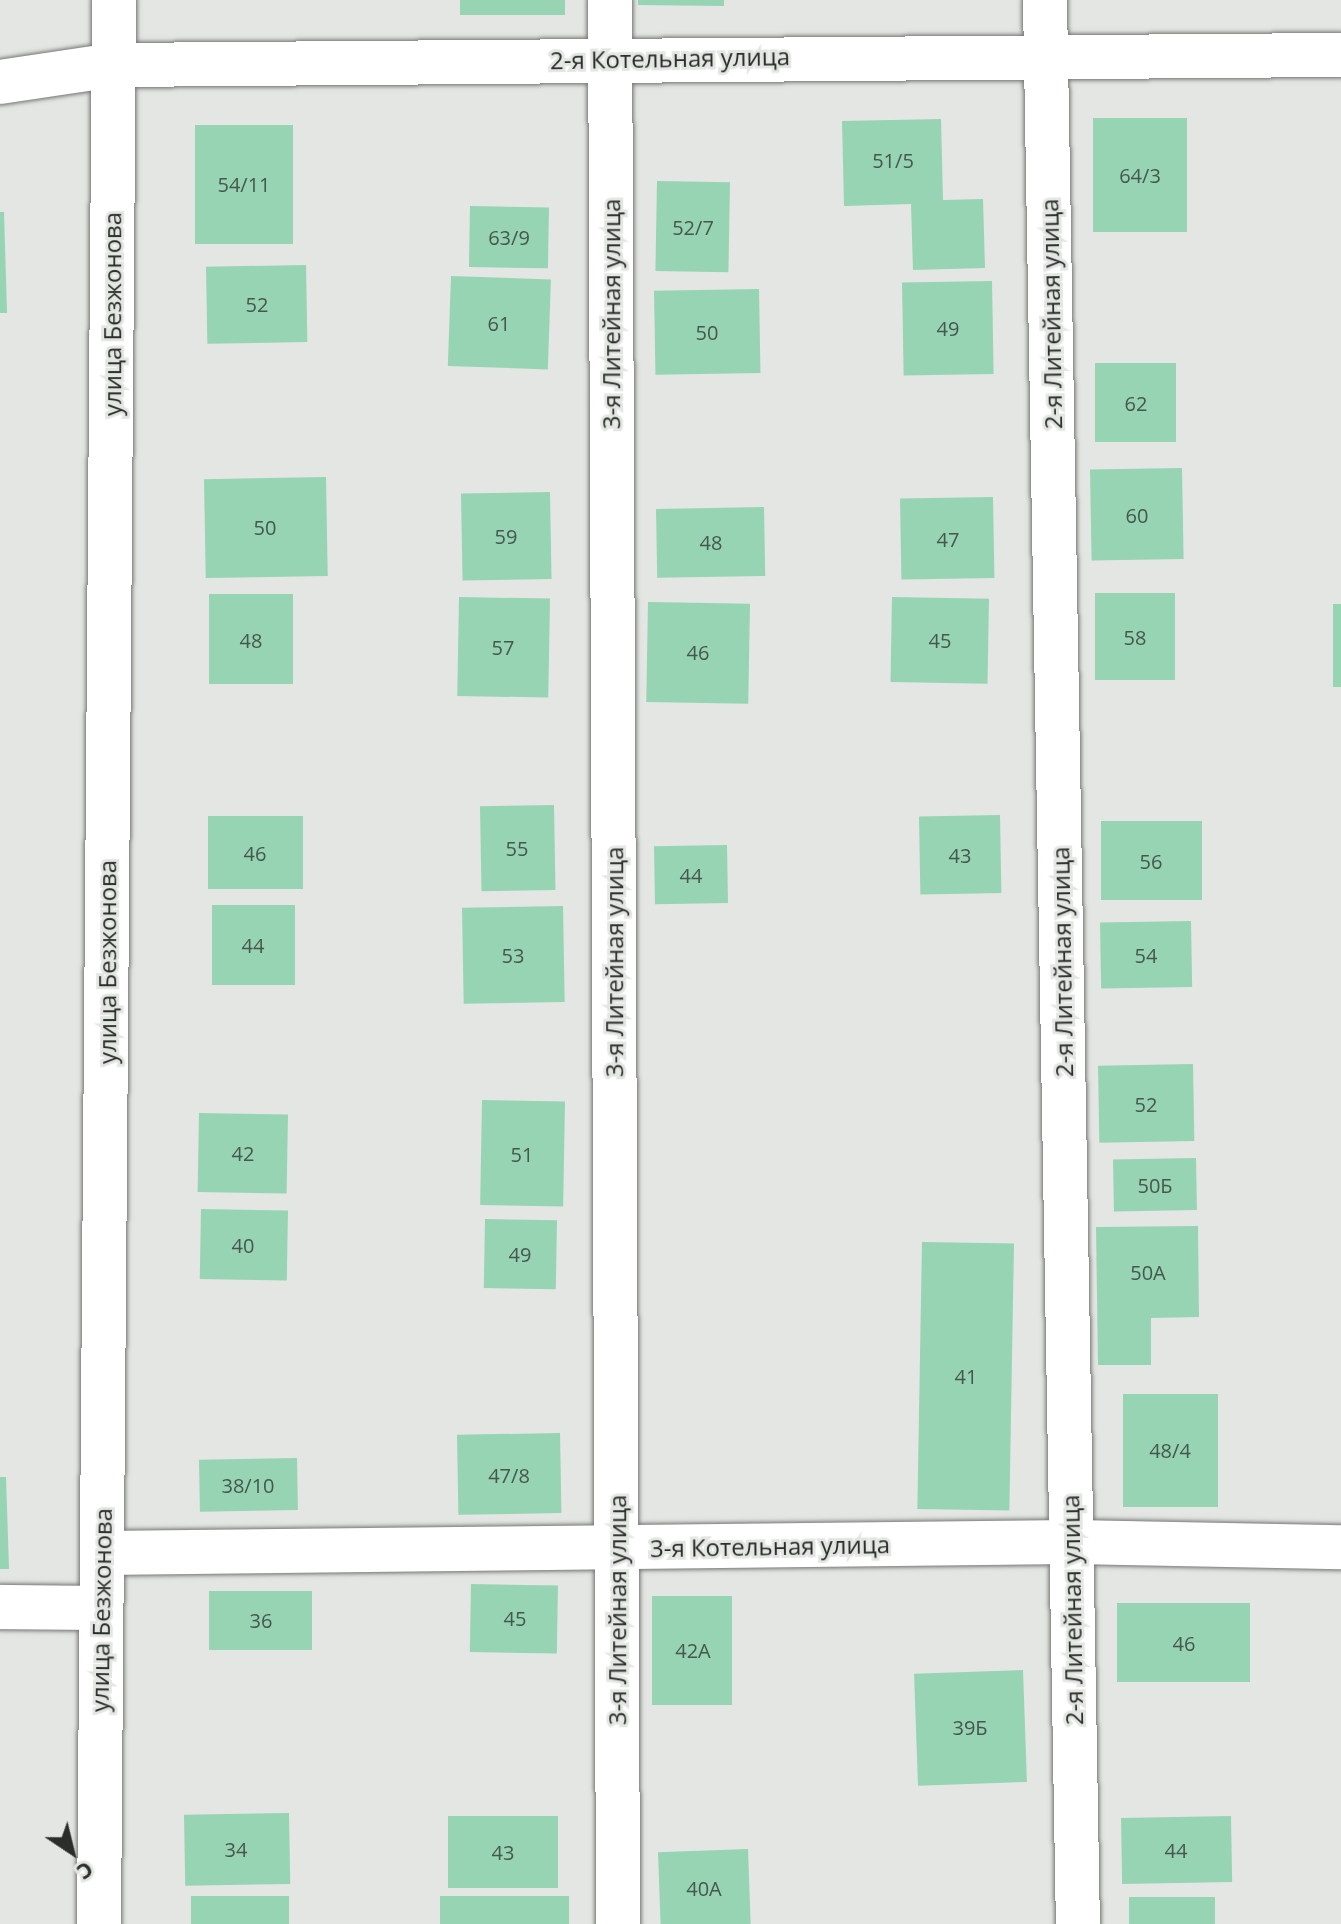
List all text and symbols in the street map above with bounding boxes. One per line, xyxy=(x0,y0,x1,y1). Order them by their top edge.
street label: 2-я Котельная улица xyxy=(550,42,790,74)
house number: 51/5 xyxy=(872,148,914,172)
house number: 64/3 xyxy=(1119,163,1161,187)
house number: 54/11 xyxy=(217,172,271,196)
street label: 2-я Литейная улица xyxy=(1035,198,1067,430)
street label: 3-я Литейная улица xyxy=(597,199,625,429)
street label: улица Безжонова xyxy=(98,212,126,416)
house number: 52/7 xyxy=(672,215,714,239)
house number: 63/9 xyxy=(488,225,530,249)
house number: 52 xyxy=(246,292,268,316)
house number: 61 xyxy=(488,311,510,335)
house number: 49 xyxy=(937,316,959,340)
house number: 50 xyxy=(696,320,718,344)
house number: 62 xyxy=(1125,391,1147,415)
house number: 60 xyxy=(1126,503,1148,527)
house number: 50 xyxy=(254,515,276,539)
house number: 59 xyxy=(495,524,517,548)
house number: 47 xyxy=(937,527,959,551)
house number: 48 xyxy=(700,530,722,554)
house number: 58 xyxy=(1124,625,1146,649)
house number: 48 xyxy=(240,628,262,652)
house number: 45 xyxy=(929,628,951,652)
house number: 57 xyxy=(492,635,514,659)
house number: 46 xyxy=(687,640,709,664)
house number: 55 xyxy=(506,836,528,860)
house number: 46 xyxy=(244,841,266,865)
house number: 43 xyxy=(949,843,971,867)
street label: 2-я Литейная улица xyxy=(1046,846,1078,1078)
street label: 3-я Литейная улица xyxy=(600,847,628,1077)
house number: 56 xyxy=(1140,849,1162,873)
street label: улица Безжонова xyxy=(93,860,121,1064)
house number: 44 xyxy=(680,863,702,887)
house number: 44 xyxy=(242,933,264,957)
house number: 53 xyxy=(502,943,524,967)
house number: 54 xyxy=(1135,943,1157,967)
house number: 52 xyxy=(1135,1092,1157,1116)
house number: 42 xyxy=(232,1141,254,1165)
house number: 51 xyxy=(511,1142,533,1166)
house number: 50Б xyxy=(1137,1173,1173,1197)
house number: 40 xyxy=(232,1233,254,1257)
house number: 49 xyxy=(509,1242,531,1266)
house number: 50А xyxy=(1130,1260,1166,1284)
house number: 41 xyxy=(955,1364,977,1388)
house number: 48/4 xyxy=(1149,1438,1191,1462)
house number: 47/8 xyxy=(488,1463,530,1487)
house number: 38/10 xyxy=(221,1473,275,1497)
street label: 2-я Литейная улица xyxy=(1056,1494,1088,1726)
street label: 3-я Литейная улица xyxy=(603,1495,631,1725)
street label: улица Безжонова xyxy=(85,1508,117,1712)
street label: 3-я Котельная улица xyxy=(650,1530,890,1562)
house number: 45 xyxy=(504,1606,526,1630)
house number: 36 xyxy=(250,1608,272,1632)
house number: 46 xyxy=(1173,1631,1195,1655)
house number: 42А xyxy=(675,1638,711,1662)
house number: 39Б xyxy=(952,1715,988,1739)
north arrow xyxy=(32,1812,112,1892)
house number: 34 xyxy=(225,1837,247,1861)
house number: 44 xyxy=(1165,1838,1187,1862)
house number: 43 xyxy=(492,1840,514,1864)
text: С xyxy=(71,1855,100,1888)
house number: 40А xyxy=(686,1876,722,1900)

